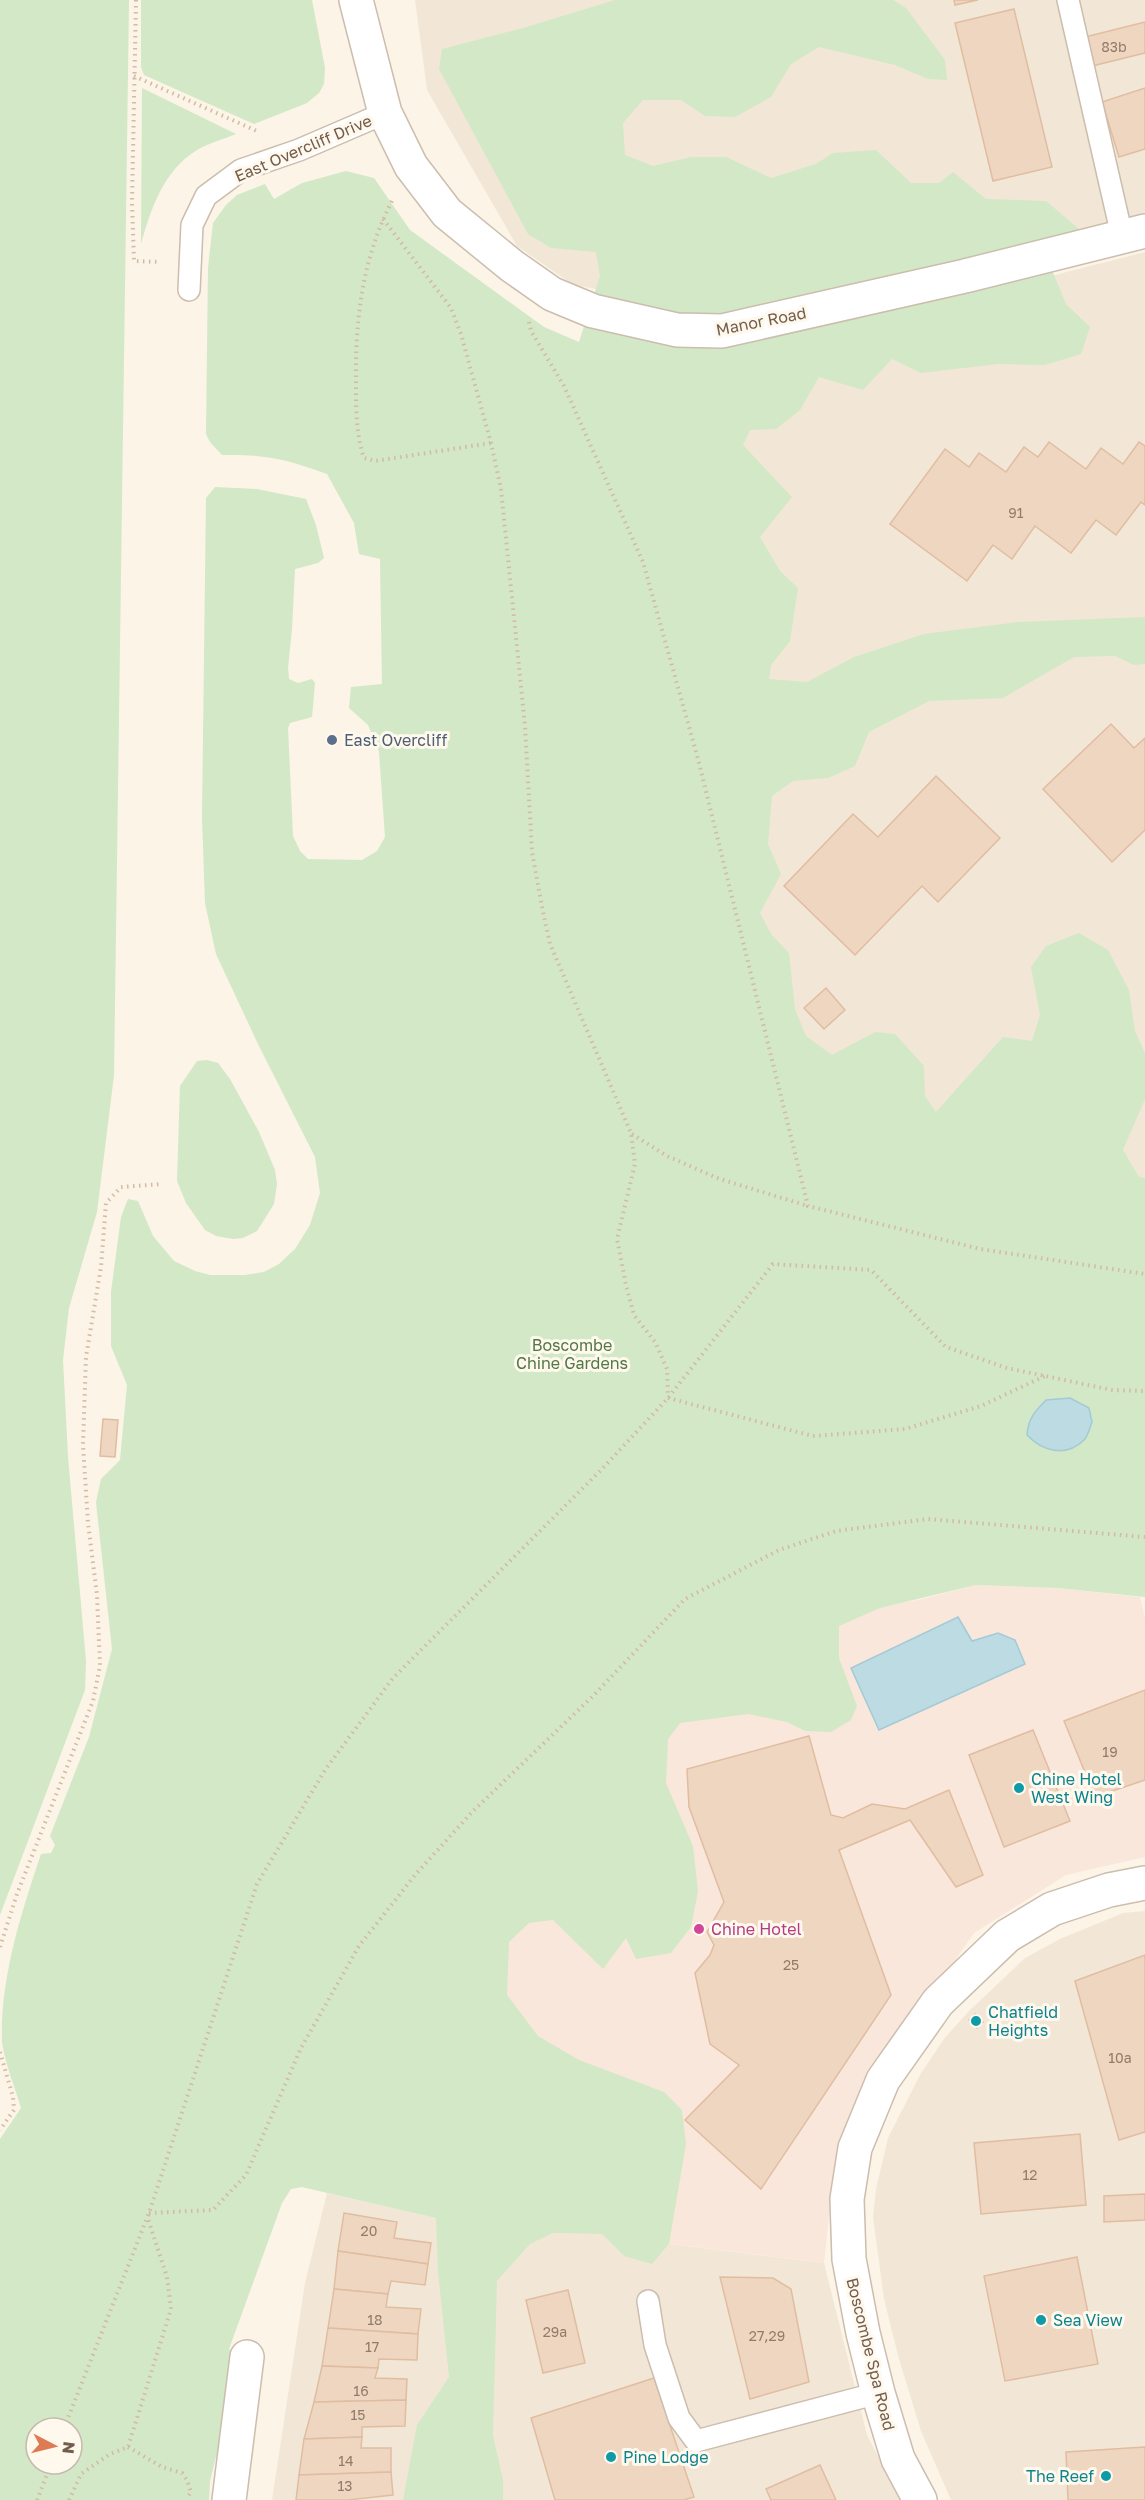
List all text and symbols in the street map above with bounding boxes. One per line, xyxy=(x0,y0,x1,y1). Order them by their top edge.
house number: 83b xyxy=(1101,38,1127,55)
street label: East Overcliff Drive xyxy=(231,110,375,186)
street label: Manor Road xyxy=(714,302,808,340)
house number: 91 xyxy=(1008,504,1024,521)
place label: East Overcliff xyxy=(344,730,447,750)
marker: East Overcliff xyxy=(325,733,339,747)
park label: Boscombe Chine Gardens xyxy=(516,1335,628,1373)
house number: 19 xyxy=(1102,1743,1118,1760)
place label: Chine Hotel West Wing xyxy=(1031,1769,1122,1807)
marker: Chine Hotel West Wing xyxy=(1012,1781,1026,1795)
place label: Chine Hotel xyxy=(711,1919,802,1939)
marker: Chine Hotel xyxy=(692,1922,706,1936)
house number: 25 xyxy=(783,1956,799,1973)
place label: Chatfield Heights xyxy=(988,2002,1058,2040)
marker: Chatfield Heights xyxy=(969,2014,983,2028)
house number: 10a xyxy=(1108,2049,1132,2066)
house number: 12 xyxy=(1023,2166,1037,2183)
house number: 20 xyxy=(361,2222,377,2239)
street label: Boscombe Spa Road xyxy=(842,2276,900,2432)
place label: Sea View xyxy=(1053,2310,1123,2330)
house number: 18 xyxy=(367,2311,383,2328)
marker: Sea View xyxy=(1034,2313,1048,2327)
house number: 29a xyxy=(543,2323,567,2340)
house number: 27,29 xyxy=(749,2327,785,2344)
house number: 17 xyxy=(365,2338,379,2355)
house number: 16 xyxy=(353,2382,369,2399)
house number: 15 xyxy=(351,2406,365,2423)
north arrow xyxy=(24,2416,84,2476)
text: N xyxy=(58,2441,80,2455)
place label: Pine Lodge xyxy=(623,2447,708,2467)
marker: Pine Lodge xyxy=(604,2450,618,2464)
house number: 14 xyxy=(338,2452,354,2469)
place label: The Reef xyxy=(1026,2466,1094,2486)
marker: The Reef xyxy=(1099,2469,1113,2483)
house number: 13 xyxy=(338,2477,352,2494)

